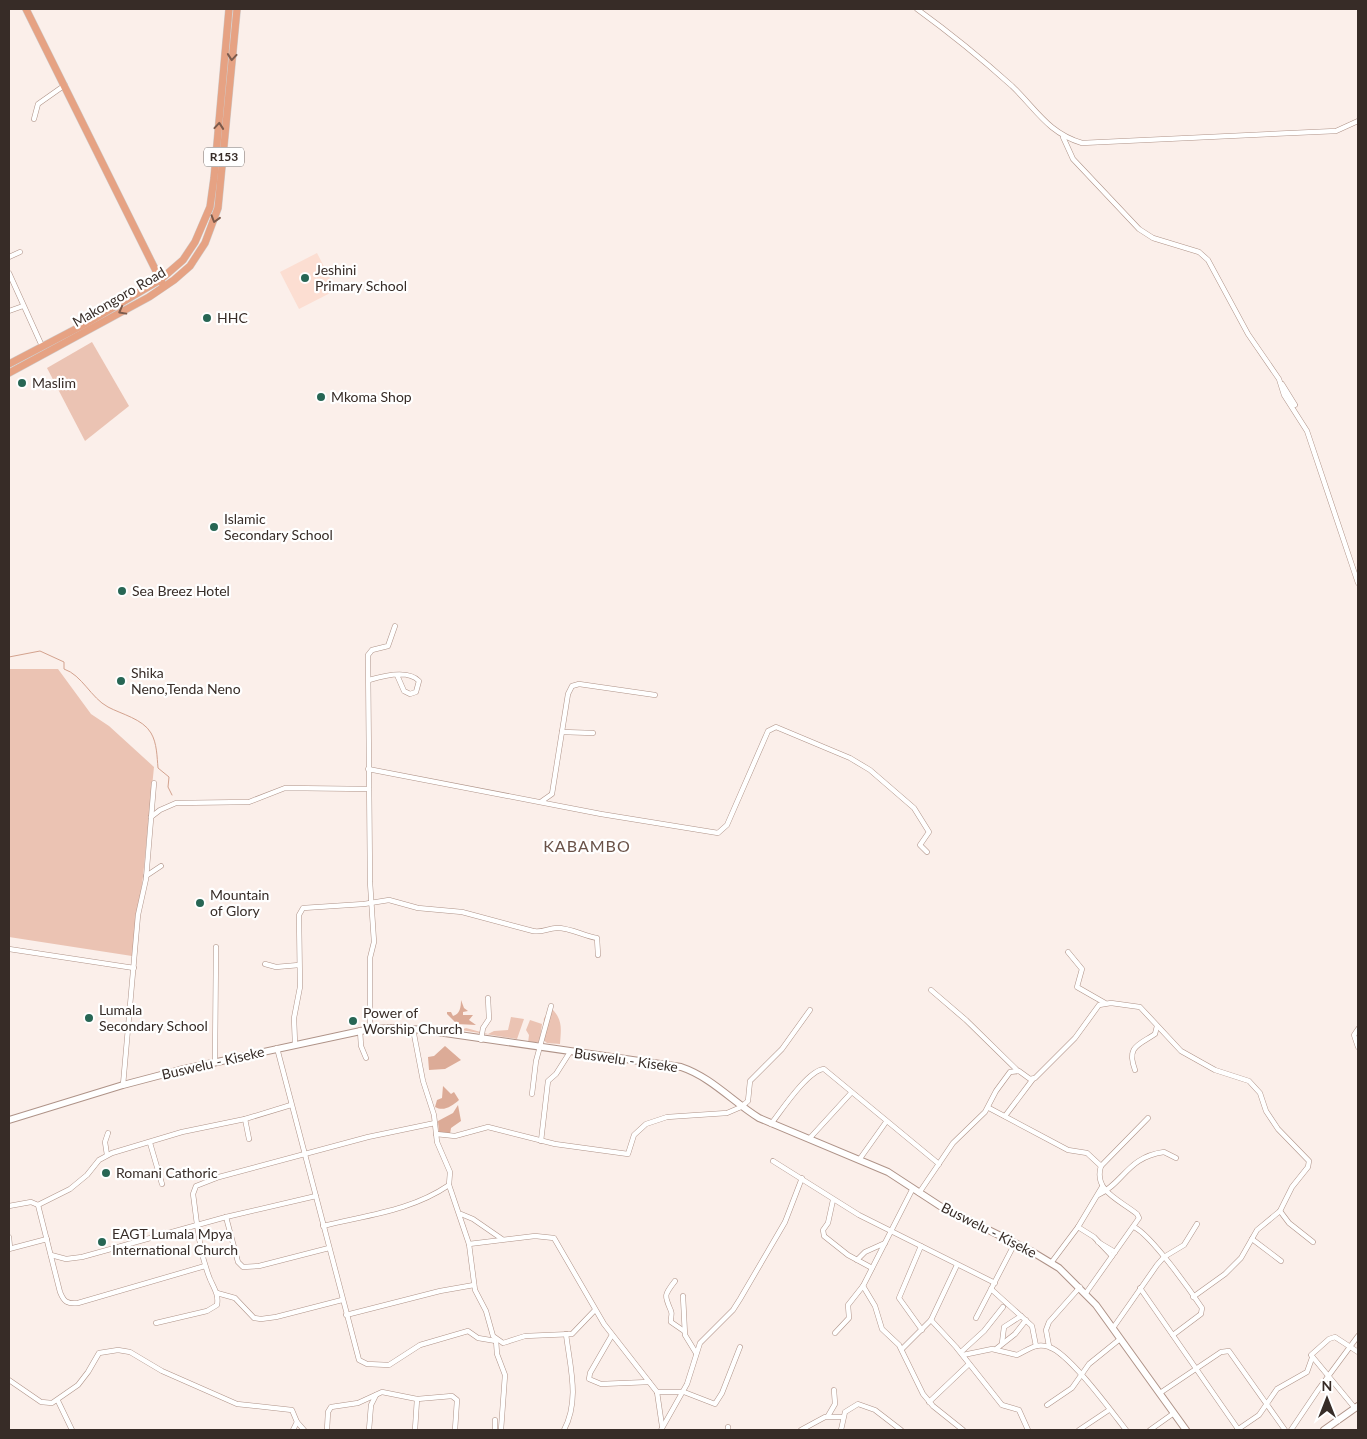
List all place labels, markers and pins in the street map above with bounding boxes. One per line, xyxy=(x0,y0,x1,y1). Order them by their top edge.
place label: Jeshini Primary School xyxy=(315,261,407,294)
marker: Jeshini Primary School xyxy=(299,272,311,284)
place label: HHC xyxy=(217,309,248,326)
marker: HHC xyxy=(201,312,213,324)
place label: Maslim xyxy=(32,374,76,391)
marker: Maslim xyxy=(16,377,28,389)
place label: Mkoma Shop xyxy=(331,388,412,405)
marker: Mkoma Shop xyxy=(315,391,327,403)
place label: Islamic Secondary School xyxy=(224,510,333,543)
marker: Islamic Secondary School xyxy=(208,521,220,533)
place label: Sea Breez Hotel xyxy=(132,582,230,599)
marker: Sea Breez Hotel xyxy=(116,585,128,597)
place label: Shika Neno,Tenda Neno xyxy=(131,664,241,697)
marker: Shika Neno,Tenda Neno xyxy=(115,675,127,687)
place label: Mountain of Glory xyxy=(210,886,269,919)
marker: Mountain of Glory xyxy=(194,897,206,909)
place label: Lumala Secondary School xyxy=(99,1001,208,1034)
place label: Power of Worship Church xyxy=(363,1004,463,1037)
marker: Lumala Secondary School xyxy=(83,1012,95,1024)
marker: Power of Worship Church xyxy=(347,1015,359,1027)
place label: Romani Cathoric xyxy=(116,1164,218,1181)
marker: Romani Cathoric xyxy=(100,1167,112,1179)
place label: EAGT Lumala Mpya International Church xyxy=(112,1225,238,1258)
marker: EAGT Lumala Mpya International Church xyxy=(96,1236,108,1248)

